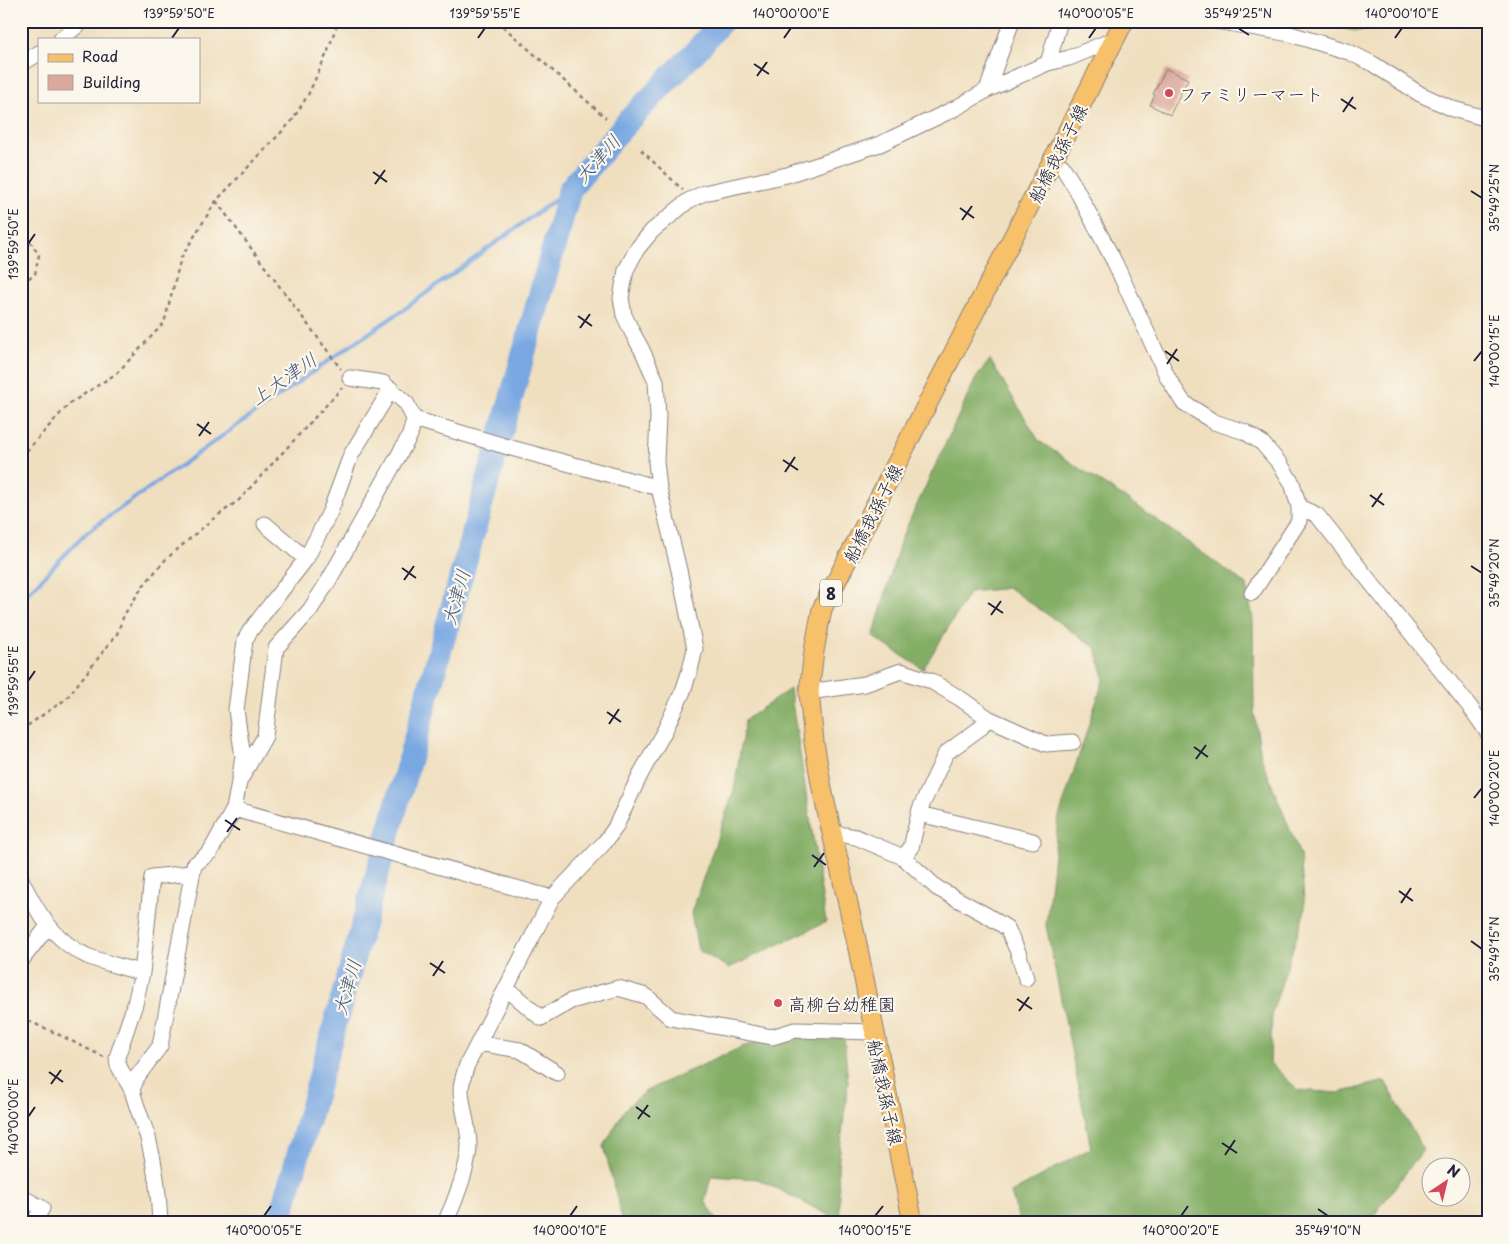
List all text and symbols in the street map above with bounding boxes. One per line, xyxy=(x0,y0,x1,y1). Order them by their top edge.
text: 139°59'50"E xyxy=(143,4,215,22)
text: 139°59'55"E xyxy=(450,4,520,22)
text: 140°00'00"E xyxy=(752,4,830,22)
text: 140°00'05"E xyxy=(1058,4,1134,22)
text: 35°49'25"N xyxy=(1204,4,1272,22)
text: 140°00'10"E xyxy=(1365,4,1439,22)
legend xyxy=(38,38,200,102)
text: Road xyxy=(82,44,118,67)
text: Building xyxy=(82,70,141,93)
place label: ファミリーマート xyxy=(1179,80,1323,107)
marker: ファミリーマート xyxy=(1163,87,1175,99)
street label: 船橋我孫子線 xyxy=(1020,99,1094,207)
water label: 大津川 xyxy=(568,127,626,189)
text: 35°49'25"N xyxy=(1485,164,1503,232)
text: 139°59'50"E xyxy=(4,208,22,280)
text: 140°00'15"E xyxy=(1485,315,1503,387)
water label: 上大津川 xyxy=(244,345,322,411)
street label: 船橋我孫子線 xyxy=(835,459,909,567)
text: 35°49'20"N xyxy=(1485,538,1503,608)
water label: 大津川 xyxy=(434,566,476,628)
road number: 8 xyxy=(820,580,842,606)
text: 139°59'55"E xyxy=(4,646,22,716)
text: 140°00'20"E xyxy=(1485,750,1503,826)
text: 35°49'15"N xyxy=(1485,916,1503,982)
water label: 大津川 xyxy=(325,956,367,1018)
place label: 高柳台幼稚園 xyxy=(788,990,896,1017)
marker: 高柳台幼稚園 xyxy=(772,997,784,1009)
street label: 船橋我孫子線 xyxy=(862,1036,910,1148)
text: 140°00'00"E xyxy=(4,1078,22,1156)
north arrow xyxy=(1422,1156,1472,1206)
text: N xyxy=(1443,1159,1464,1183)
text: 140°00'05"E xyxy=(226,1221,302,1239)
text: 140°00'10"E xyxy=(533,1221,607,1239)
text: 140°00'15"E xyxy=(839,1221,911,1239)
text: 140°00'20"E xyxy=(1143,1221,1219,1239)
text: 35°49'10"N xyxy=(1295,1221,1361,1239)

